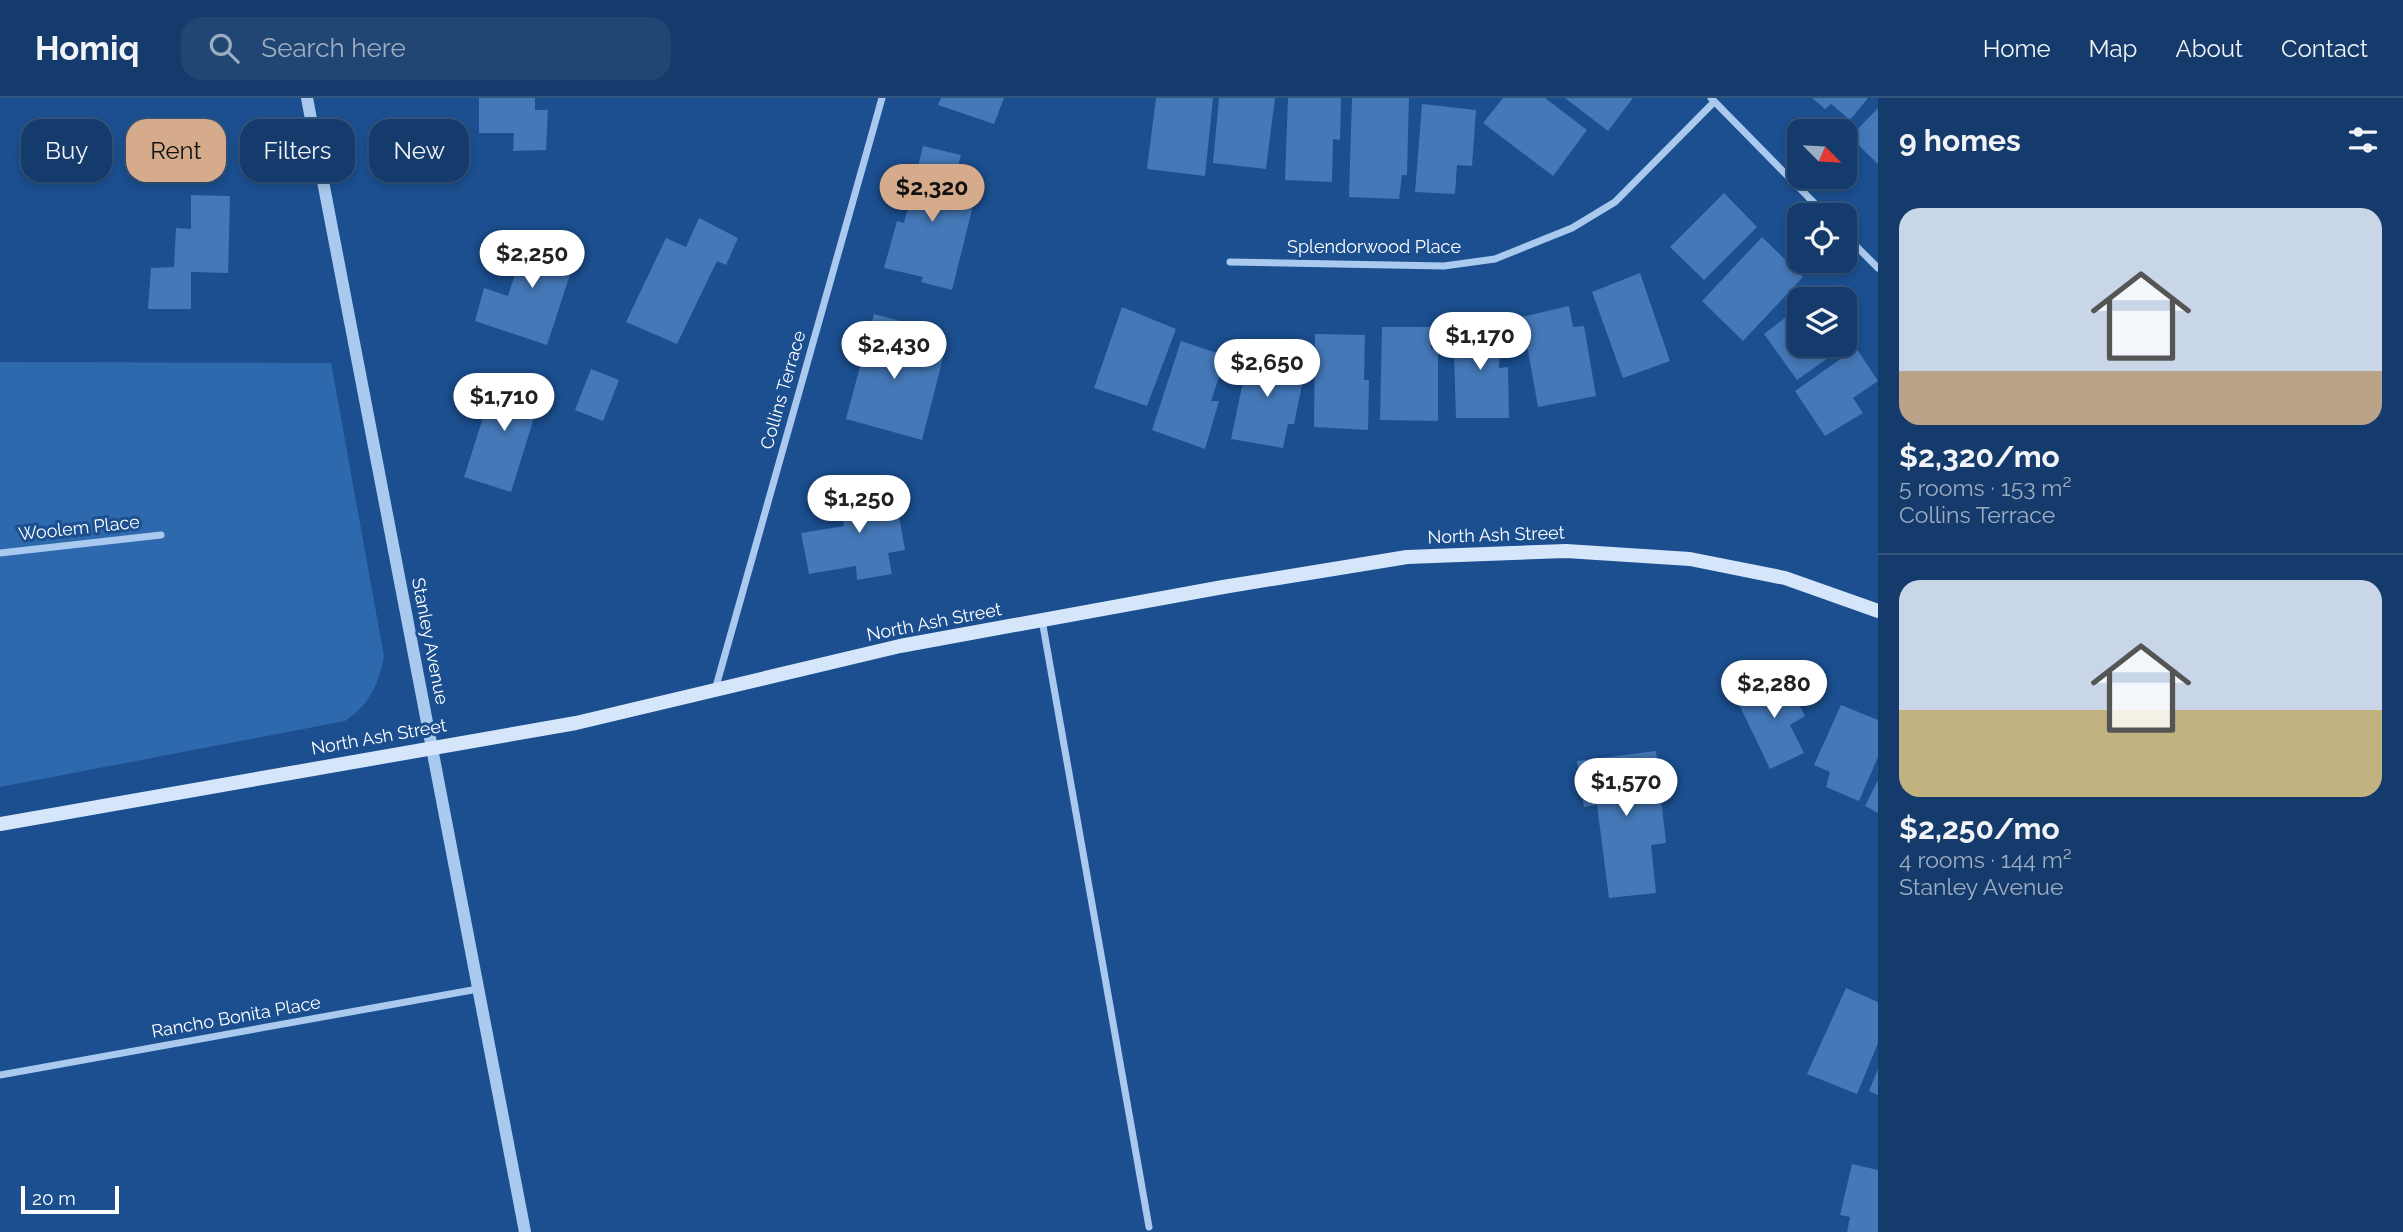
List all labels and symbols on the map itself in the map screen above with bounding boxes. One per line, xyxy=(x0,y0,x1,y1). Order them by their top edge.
north arrow xyxy=(1787,119,1857,189)
pin: $2,320 xyxy=(875,164,989,224)
pin: $2,250 xyxy=(475,230,589,290)
street label: Splendorwood Place xyxy=(1287,236,1461,257)
pin: $1,170 xyxy=(1423,313,1537,372)
pin: $2,430 xyxy=(837,322,951,381)
street label: Collins Terrace xyxy=(756,328,810,452)
pin: $2,650 xyxy=(1210,340,1324,399)
pin: $1,710 xyxy=(447,374,561,433)
pin: $1,250 xyxy=(802,476,916,535)
street label: Woolem Place xyxy=(17,511,141,544)
street label: North Ash Street xyxy=(1427,522,1565,547)
street label: Stanley Avenue xyxy=(408,576,453,707)
street label: North Ash Street xyxy=(865,598,1003,645)
pin: $2,280 xyxy=(1717,660,1831,720)
street label: North Ash Street xyxy=(310,714,448,759)
pin: $1,570 xyxy=(1569,758,1683,818)
street label: Rancho Bonita Place xyxy=(150,991,323,1042)
scale bar xyxy=(21,1183,119,1215)

